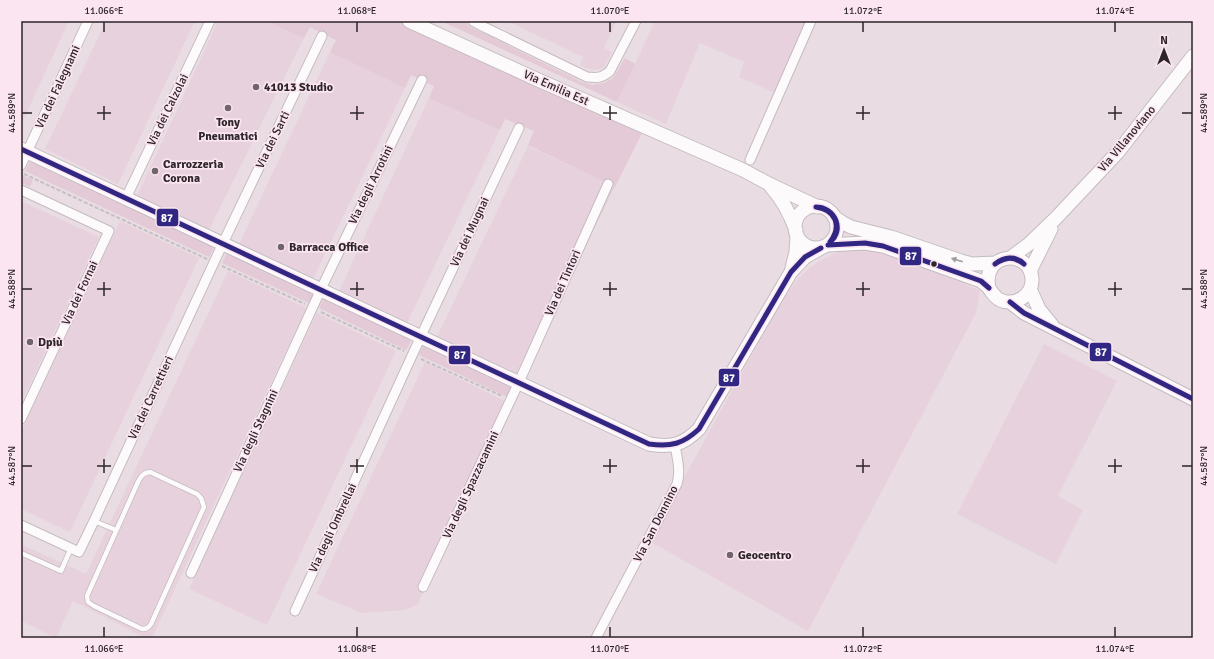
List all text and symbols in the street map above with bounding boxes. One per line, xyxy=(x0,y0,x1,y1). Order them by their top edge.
text: 11.066°E xyxy=(85,5,124,17)
text: 11.068°E xyxy=(338,5,377,17)
text: 11.070°E xyxy=(591,5,630,17)
text: 11.072°E xyxy=(844,5,883,17)
text: 11.074°E xyxy=(1096,5,1135,17)
north arrow xyxy=(1144,30,1184,70)
text: N xyxy=(1160,34,1168,47)
street label: Via dei Falegnami xyxy=(32,43,84,131)
street label: Via Emilia Est xyxy=(521,67,591,109)
street label: Via dei Calzolai xyxy=(144,71,192,149)
place label: 41013 Studio xyxy=(264,80,333,95)
marker: 41013 Studio xyxy=(251,82,261,92)
text: 44.589°N xyxy=(6,93,18,133)
text: 44.589°N xyxy=(1198,93,1210,133)
marker: Tony Pneumatici xyxy=(223,103,233,113)
street label: Via Villanoviano xyxy=(1095,103,1159,175)
street label: Via dei Sarti xyxy=(253,109,293,171)
place label: Tony Pneumatici xyxy=(198,115,258,144)
street label: Via degli Arrotini xyxy=(345,143,397,227)
place label: Carrozzeria Corona xyxy=(163,157,223,186)
marker: Carrozzeria Corona xyxy=(150,166,160,176)
street label: Via dei Mugnai xyxy=(447,195,493,269)
line badge: 87 xyxy=(156,208,179,227)
text: 87 xyxy=(161,212,173,225)
place label: Barracca Office xyxy=(289,240,369,255)
marker: Barracca Office xyxy=(276,242,286,252)
line badge: 87 xyxy=(899,246,922,266)
street label: Via dei Tintori xyxy=(542,247,584,319)
text: 87 xyxy=(905,250,917,263)
one-way arrow xyxy=(951,257,963,263)
street label: Via dei Fornai xyxy=(58,258,102,328)
unlabelled marker xyxy=(929,259,939,269)
text: 44.588°N xyxy=(6,269,18,309)
text: 44.588°N xyxy=(1198,269,1210,309)
place label: Dpiù xyxy=(38,335,63,350)
marker: Dpiù xyxy=(25,337,35,347)
line badge: 87 xyxy=(1089,342,1112,362)
line badge: 87 xyxy=(448,345,471,365)
text: 87 xyxy=(1095,346,1107,359)
text: 87 xyxy=(454,349,466,362)
street label: Via dei Carrettieri xyxy=(125,354,177,442)
line badge: 87 xyxy=(718,368,740,387)
text: 87 xyxy=(723,372,735,385)
street label: Via degli Stagnini xyxy=(230,387,282,475)
street label: Via degli Spazzacamini xyxy=(439,429,503,541)
text: 44.587°N xyxy=(6,446,18,486)
text: 44.587°N xyxy=(1198,446,1210,486)
street label: Via degli Ombrellai xyxy=(306,481,360,575)
street label: Via San Donnino xyxy=(630,483,682,565)
place label: Geocentro xyxy=(738,548,792,563)
marker: Geocentro xyxy=(725,550,735,560)
text: 11.066°E xyxy=(85,643,124,655)
text: 11.068°E xyxy=(338,643,377,655)
text: 11.070°E xyxy=(591,643,630,655)
text: 11.072°E xyxy=(844,643,883,655)
text: 11.074°E xyxy=(1096,643,1135,655)

